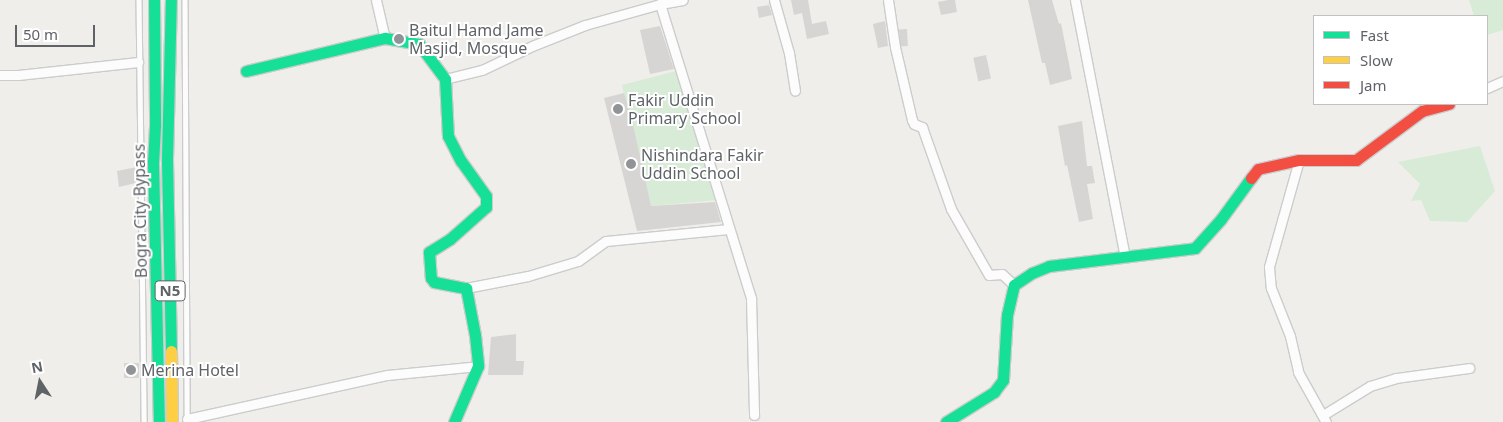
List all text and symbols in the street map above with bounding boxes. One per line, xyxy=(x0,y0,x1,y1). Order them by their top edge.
scale bar xyxy=(18,15,98,47)
legend xyxy=(1313,15,1488,105)
place label: Baitul Hamd Jame Masjid, Mosque xyxy=(409,20,544,58)
text: 50 m xyxy=(23,24,58,44)
text: Fast xyxy=(1360,25,1389,45)
marker: Baitul Hamd Jame Masjid, Mosque xyxy=(393,33,405,45)
text: Slow xyxy=(1360,50,1393,70)
text: Jam xyxy=(1360,75,1387,95)
place label: Fakir Uddin Primary School xyxy=(628,90,741,128)
marker: Fakir Uddin Primary School xyxy=(612,103,624,115)
street label: Bogra City Bypass xyxy=(129,144,151,278)
place label: Nishindara Fakir Uddin School xyxy=(641,145,764,183)
marker: Nishindara Fakir Uddin School xyxy=(625,158,637,170)
road number: N5 xyxy=(154,278,186,304)
text: N xyxy=(30,356,44,377)
north arrow xyxy=(15,357,65,407)
place label: Merina Hotel xyxy=(141,360,239,380)
marker: Merina Hotel xyxy=(125,364,137,376)

